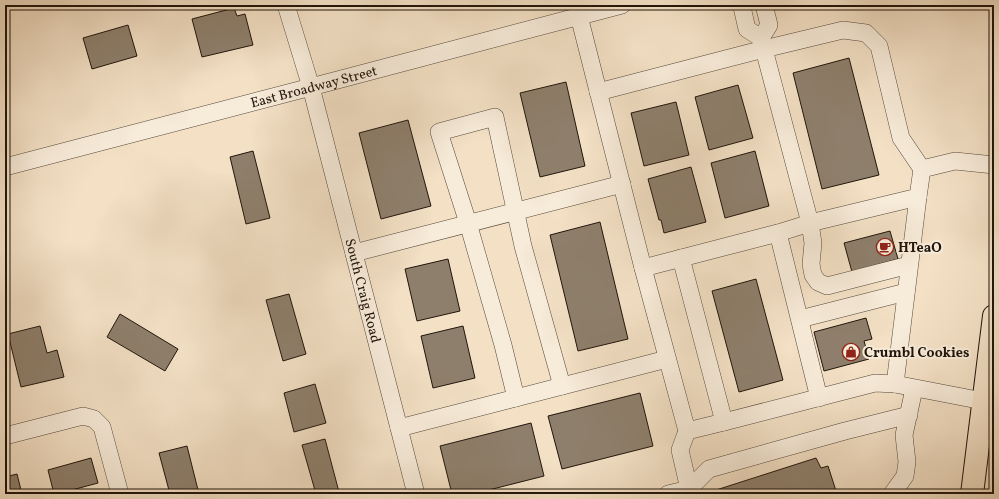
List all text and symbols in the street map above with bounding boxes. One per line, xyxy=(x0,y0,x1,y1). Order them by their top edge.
street label: East Broadway Street xyxy=(249,62,379,113)
street label: South Craig Road xyxy=(340,237,385,345)
cafe icon: HTeaO xyxy=(875,237,895,257)
place label: HTeaO xyxy=(898,239,942,258)
shop icon: Crumbl Cookies xyxy=(841,342,861,362)
place label: Crumbl Cookies xyxy=(864,344,969,363)

